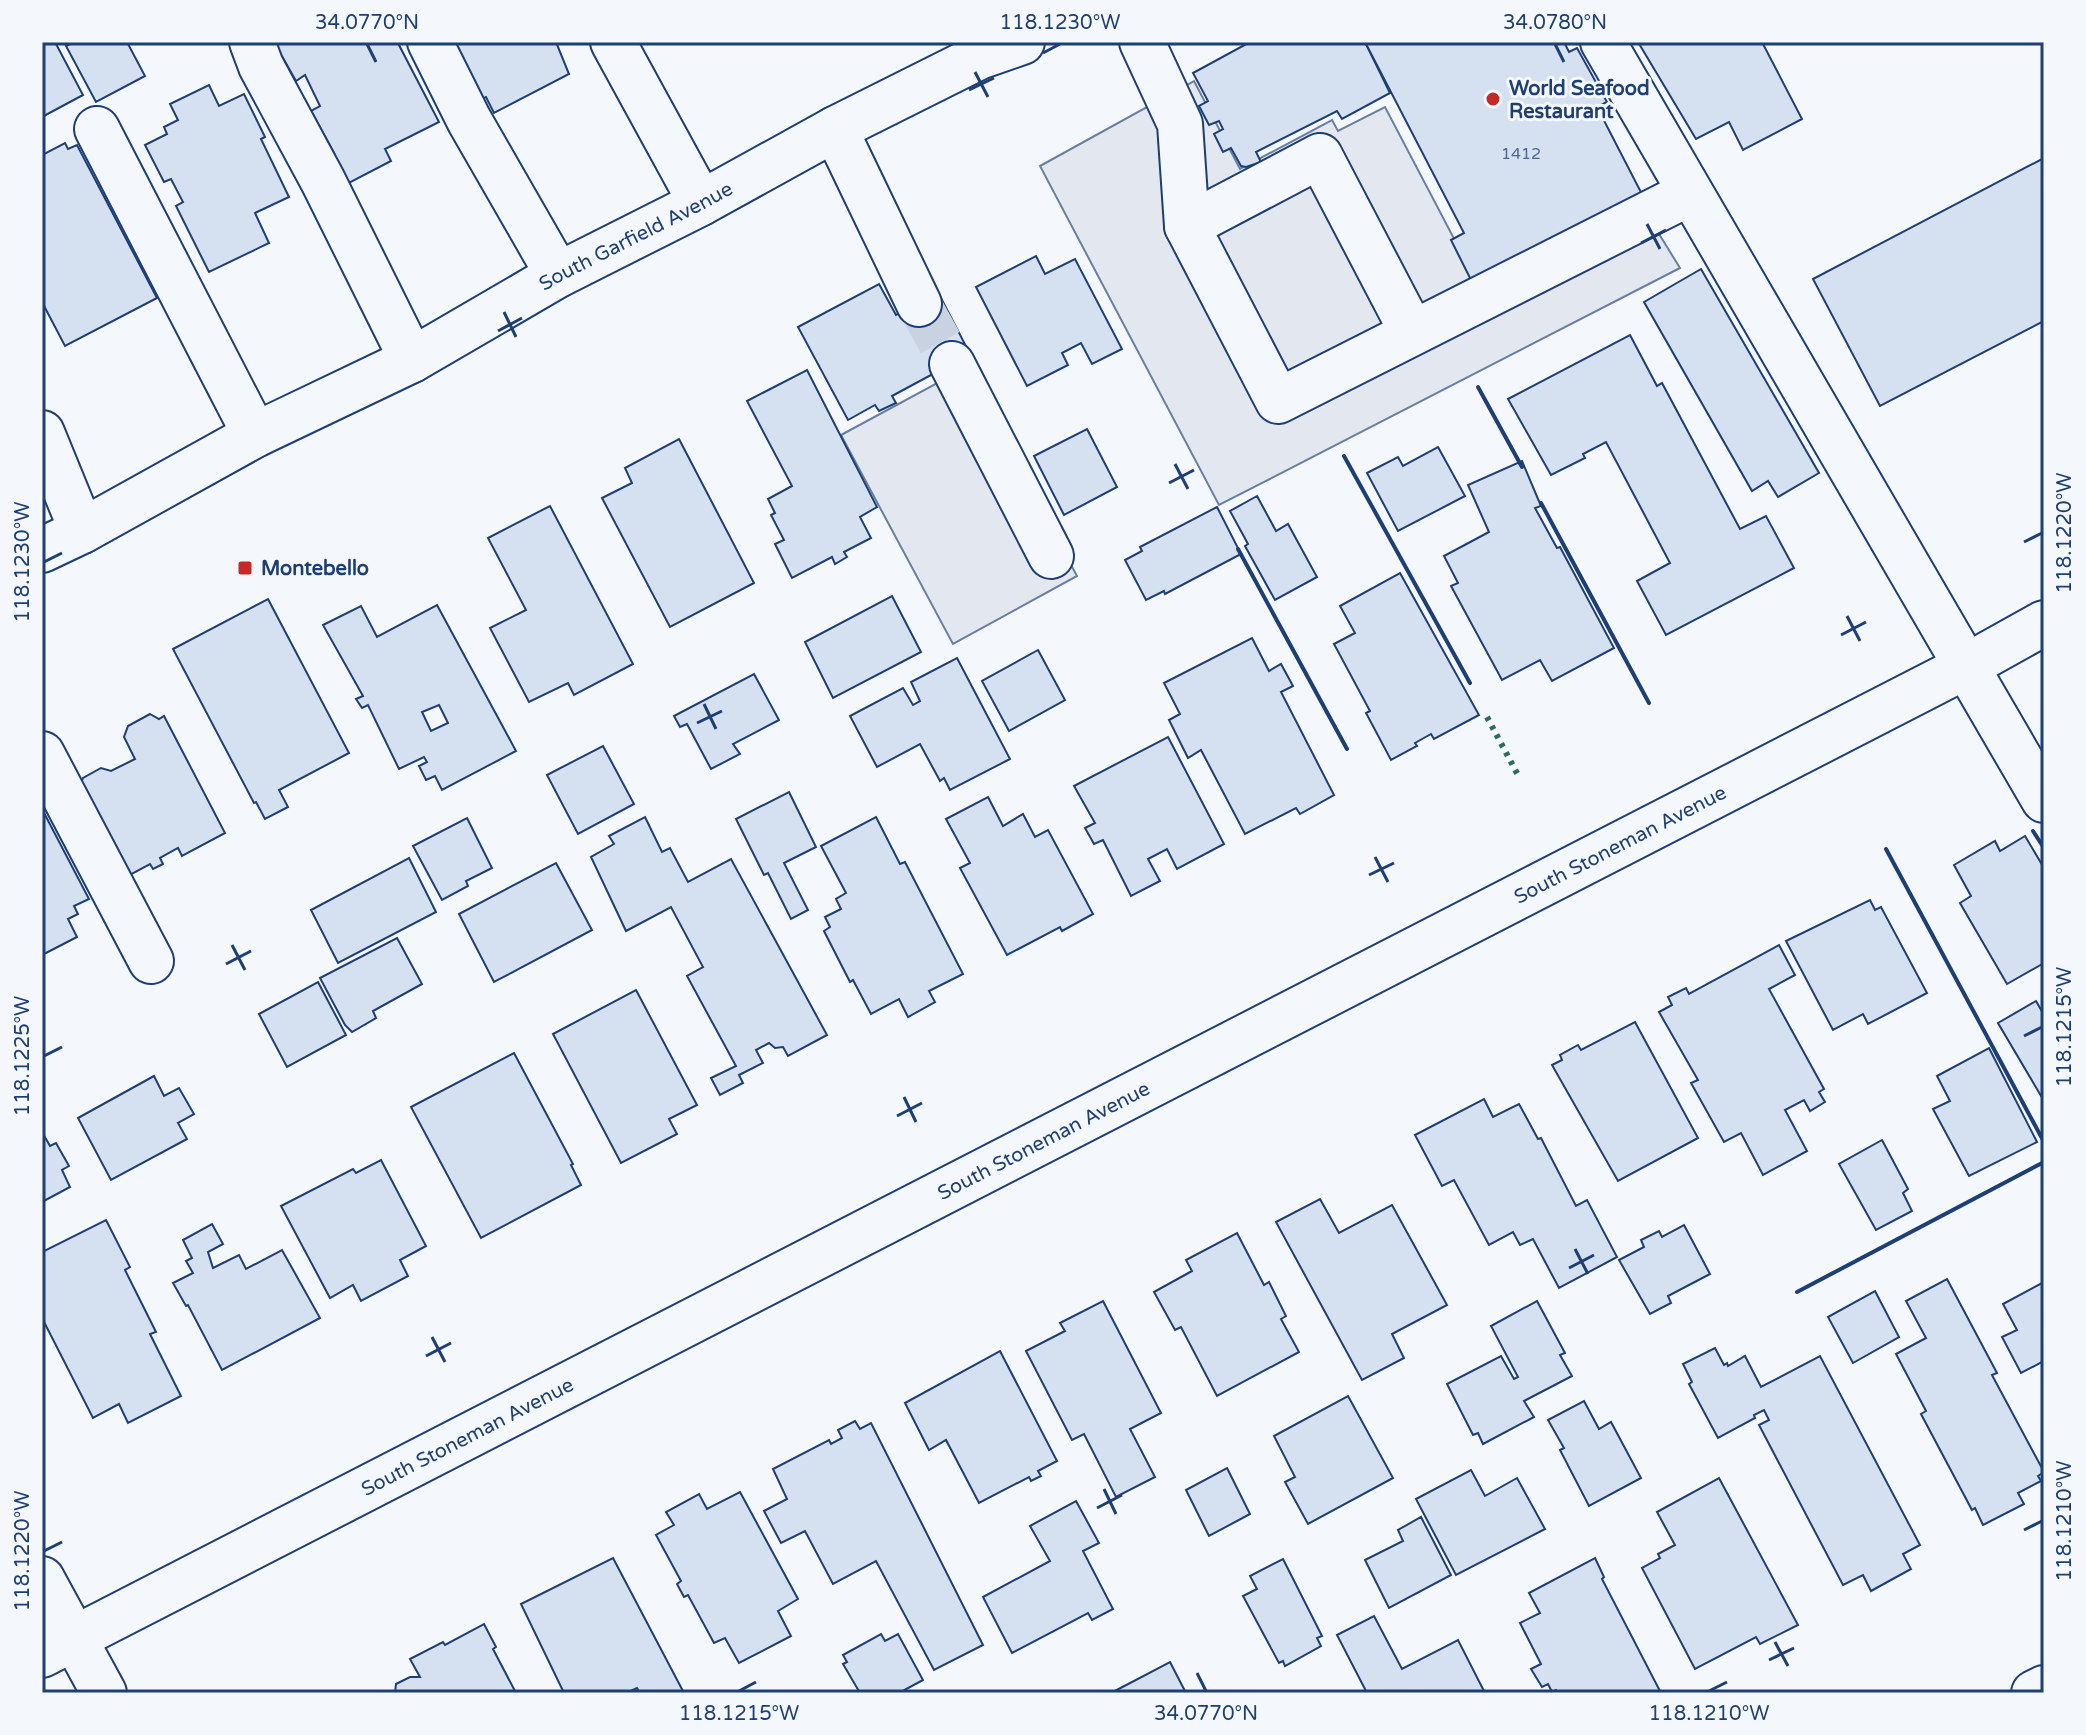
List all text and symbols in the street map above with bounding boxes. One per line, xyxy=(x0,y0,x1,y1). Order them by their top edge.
text: 34.0770°N xyxy=(315,11,419,35)
text: 118.1230°W xyxy=(1000,11,1120,35)
text: 34.0780°N xyxy=(1503,11,1607,35)
place label: World Seafood Restaurant xyxy=(1509,77,1650,124)
marker: World Seafood Restaurant xyxy=(1484,90,1502,108)
house number: 1412 xyxy=(1501,144,1541,164)
street label: South Garfield Avenue xyxy=(535,177,737,296)
text: 118.1220°W xyxy=(2053,473,2077,593)
text: 118.1230°W xyxy=(11,502,35,622)
place label: Montebello xyxy=(261,557,369,581)
marker: Montebello xyxy=(236,559,254,577)
street label: South Stoneman Avenue xyxy=(1510,781,1731,910)
text: 118.1215°W xyxy=(2053,967,2077,1087)
text: 118.1225°W xyxy=(11,996,35,1116)
street label: South Stoneman Avenue xyxy=(934,1077,1154,1206)
street label: South Stoneman Avenue xyxy=(357,1373,578,1502)
text: 118.1210°W xyxy=(2053,1461,2077,1581)
text: 118.1220°W xyxy=(11,1491,35,1611)
text: 118.1215°W xyxy=(679,1702,799,1726)
text: 34.0770°N xyxy=(1154,1702,1258,1726)
text: 118.1210°W xyxy=(1649,1702,1769,1726)

